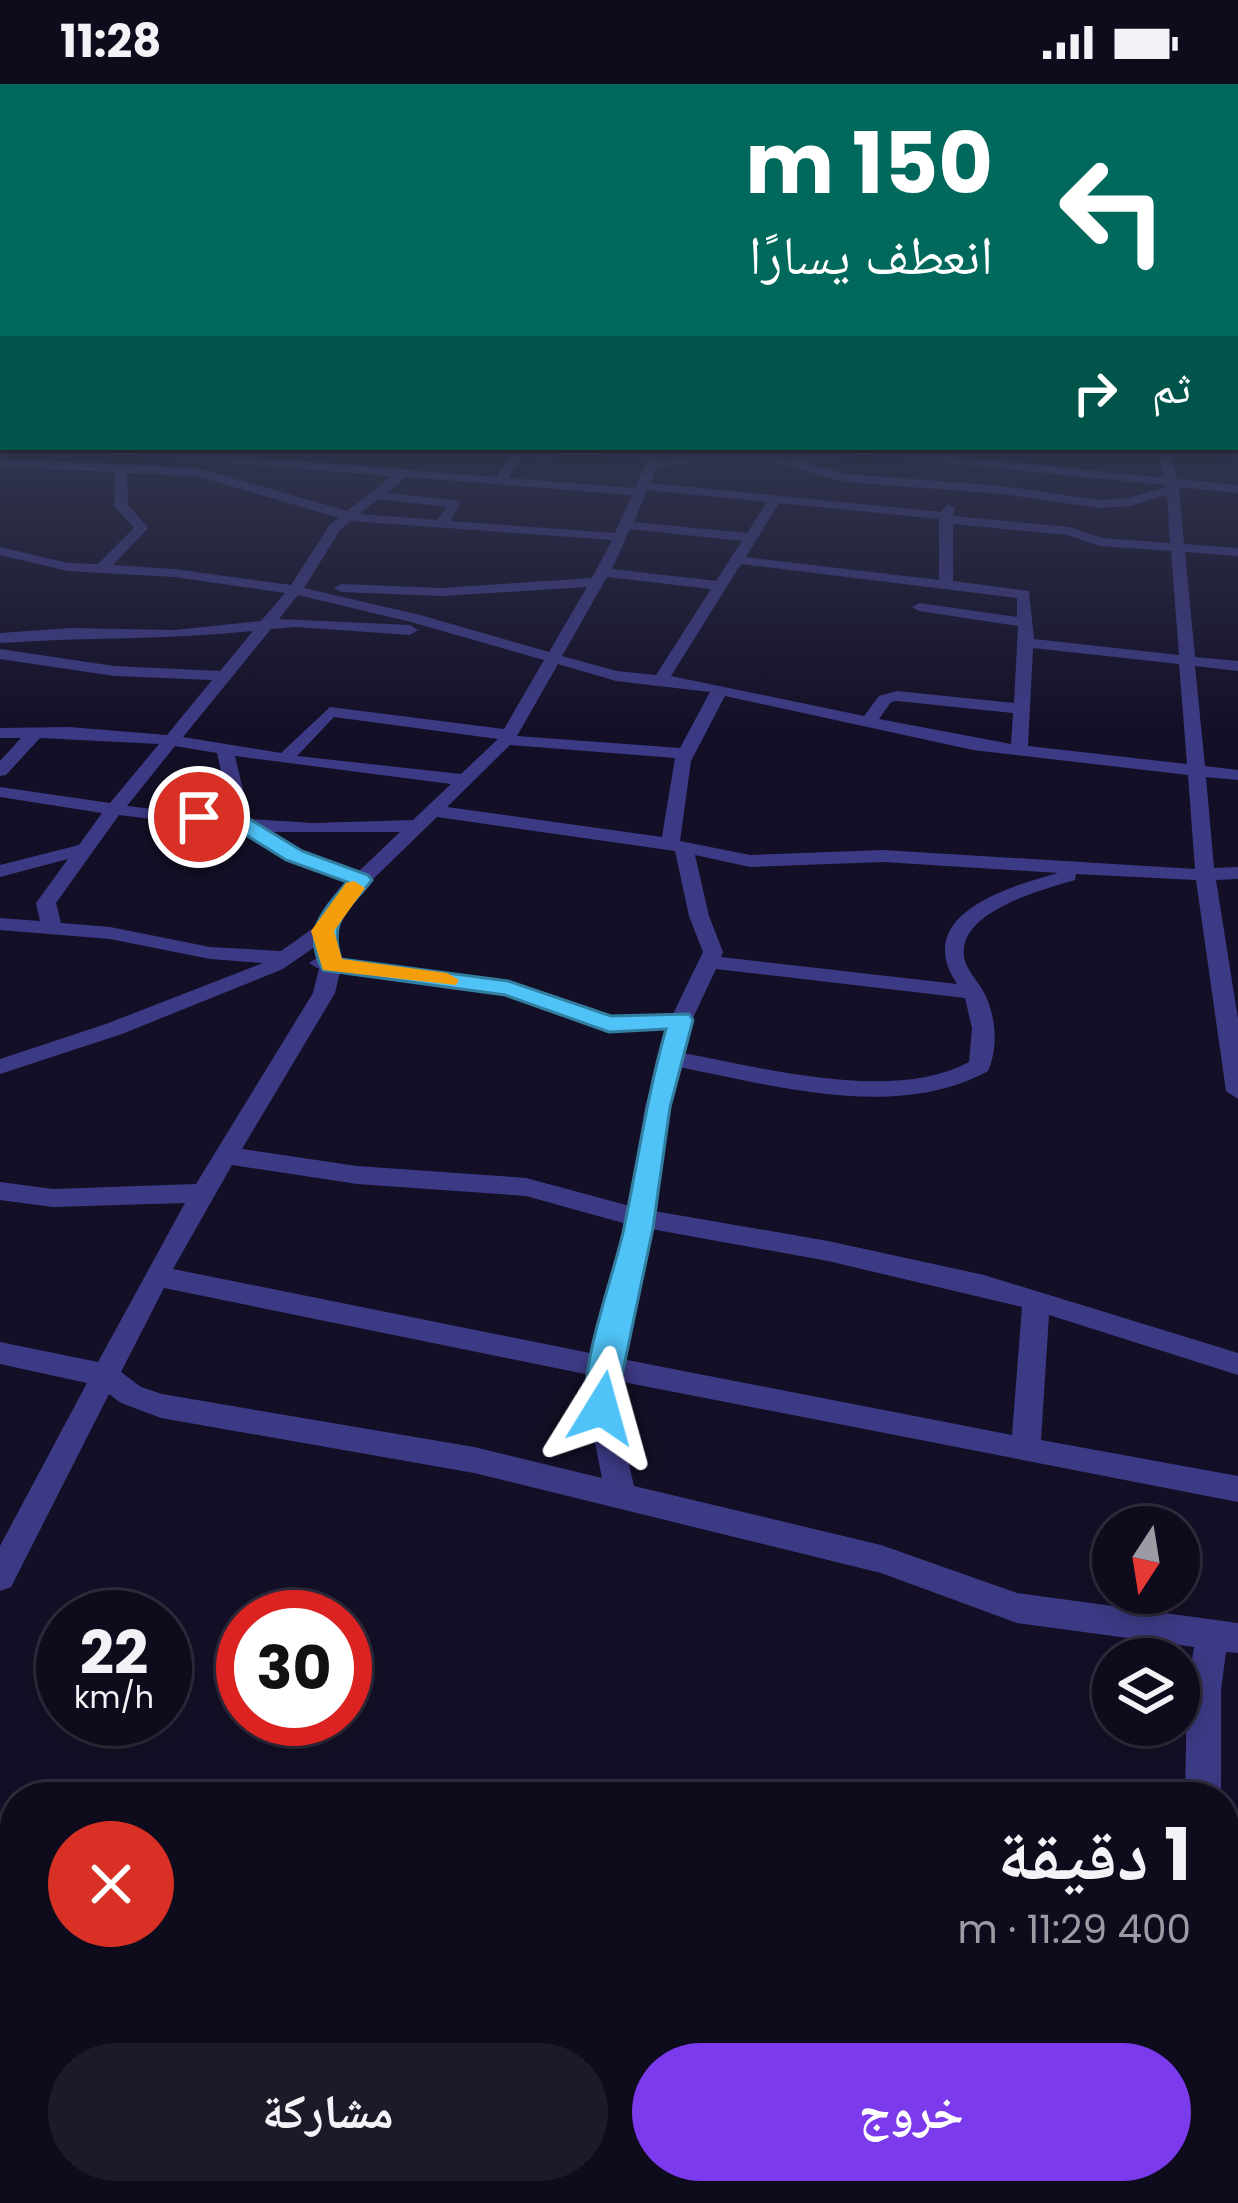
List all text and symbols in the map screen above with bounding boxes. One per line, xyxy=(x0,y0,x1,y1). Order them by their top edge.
text: 11:28 xyxy=(60,10,161,73)
text: 150 m xyxy=(745,105,993,222)
icon: left xyxy=(1035,132,1191,288)
text: انعطف يسارًا xyxy=(749,217,993,293)
text: ثم xyxy=(1152,356,1191,419)
icon: right xyxy=(1062,360,1128,426)
pin xyxy=(148,766,250,868)
icon: arrive xyxy=(166,784,232,850)
position arrow xyxy=(539,1345,665,1471)
north arrow xyxy=(1092,1506,1200,1614)
map controls xyxy=(1092,1506,1200,1746)
speed limit sign: 30 xyxy=(216,1590,372,1746)
text: 22 xyxy=(80,1611,148,1695)
button: layers xyxy=(1092,1638,1200,1746)
text: km/h xyxy=(74,1676,154,1719)
text: 1 دقيقة xyxy=(997,1804,1191,1905)
button: close xyxy=(48,1821,174,1947)
text: 400 m · 11:29 xyxy=(958,1902,1191,1957)
button: مشاركة xyxy=(48,2043,608,2181)
button: خروج xyxy=(632,2043,1191,2181)

